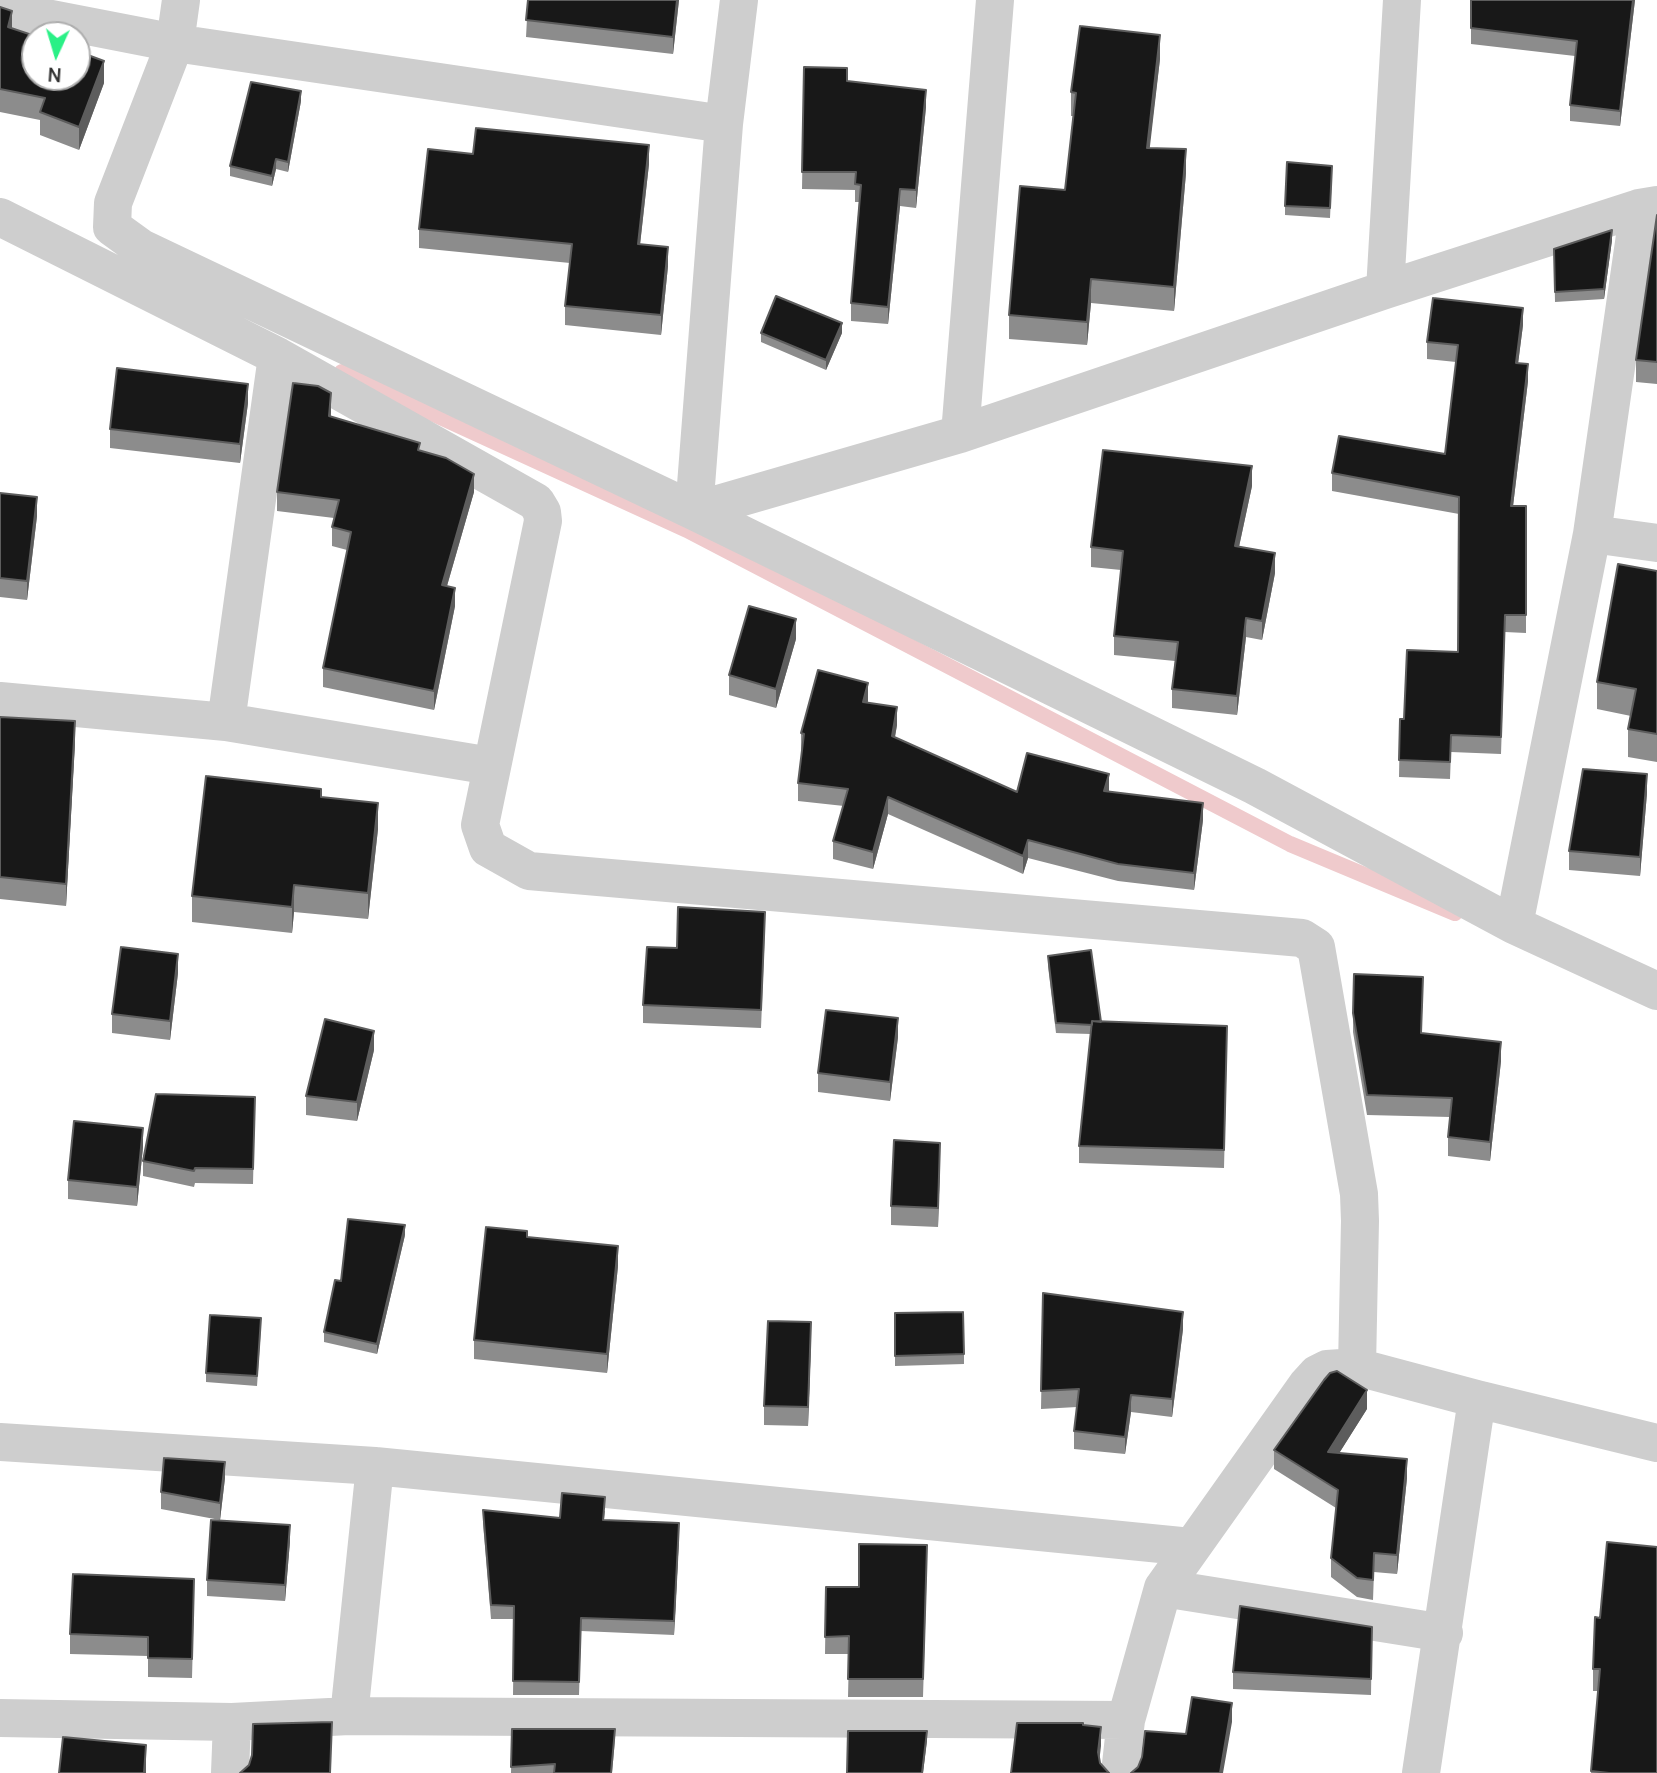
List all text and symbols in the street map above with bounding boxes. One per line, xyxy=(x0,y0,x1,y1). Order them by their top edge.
north arrow xyxy=(21,21,91,91)
text: N xyxy=(47,62,62,88)

